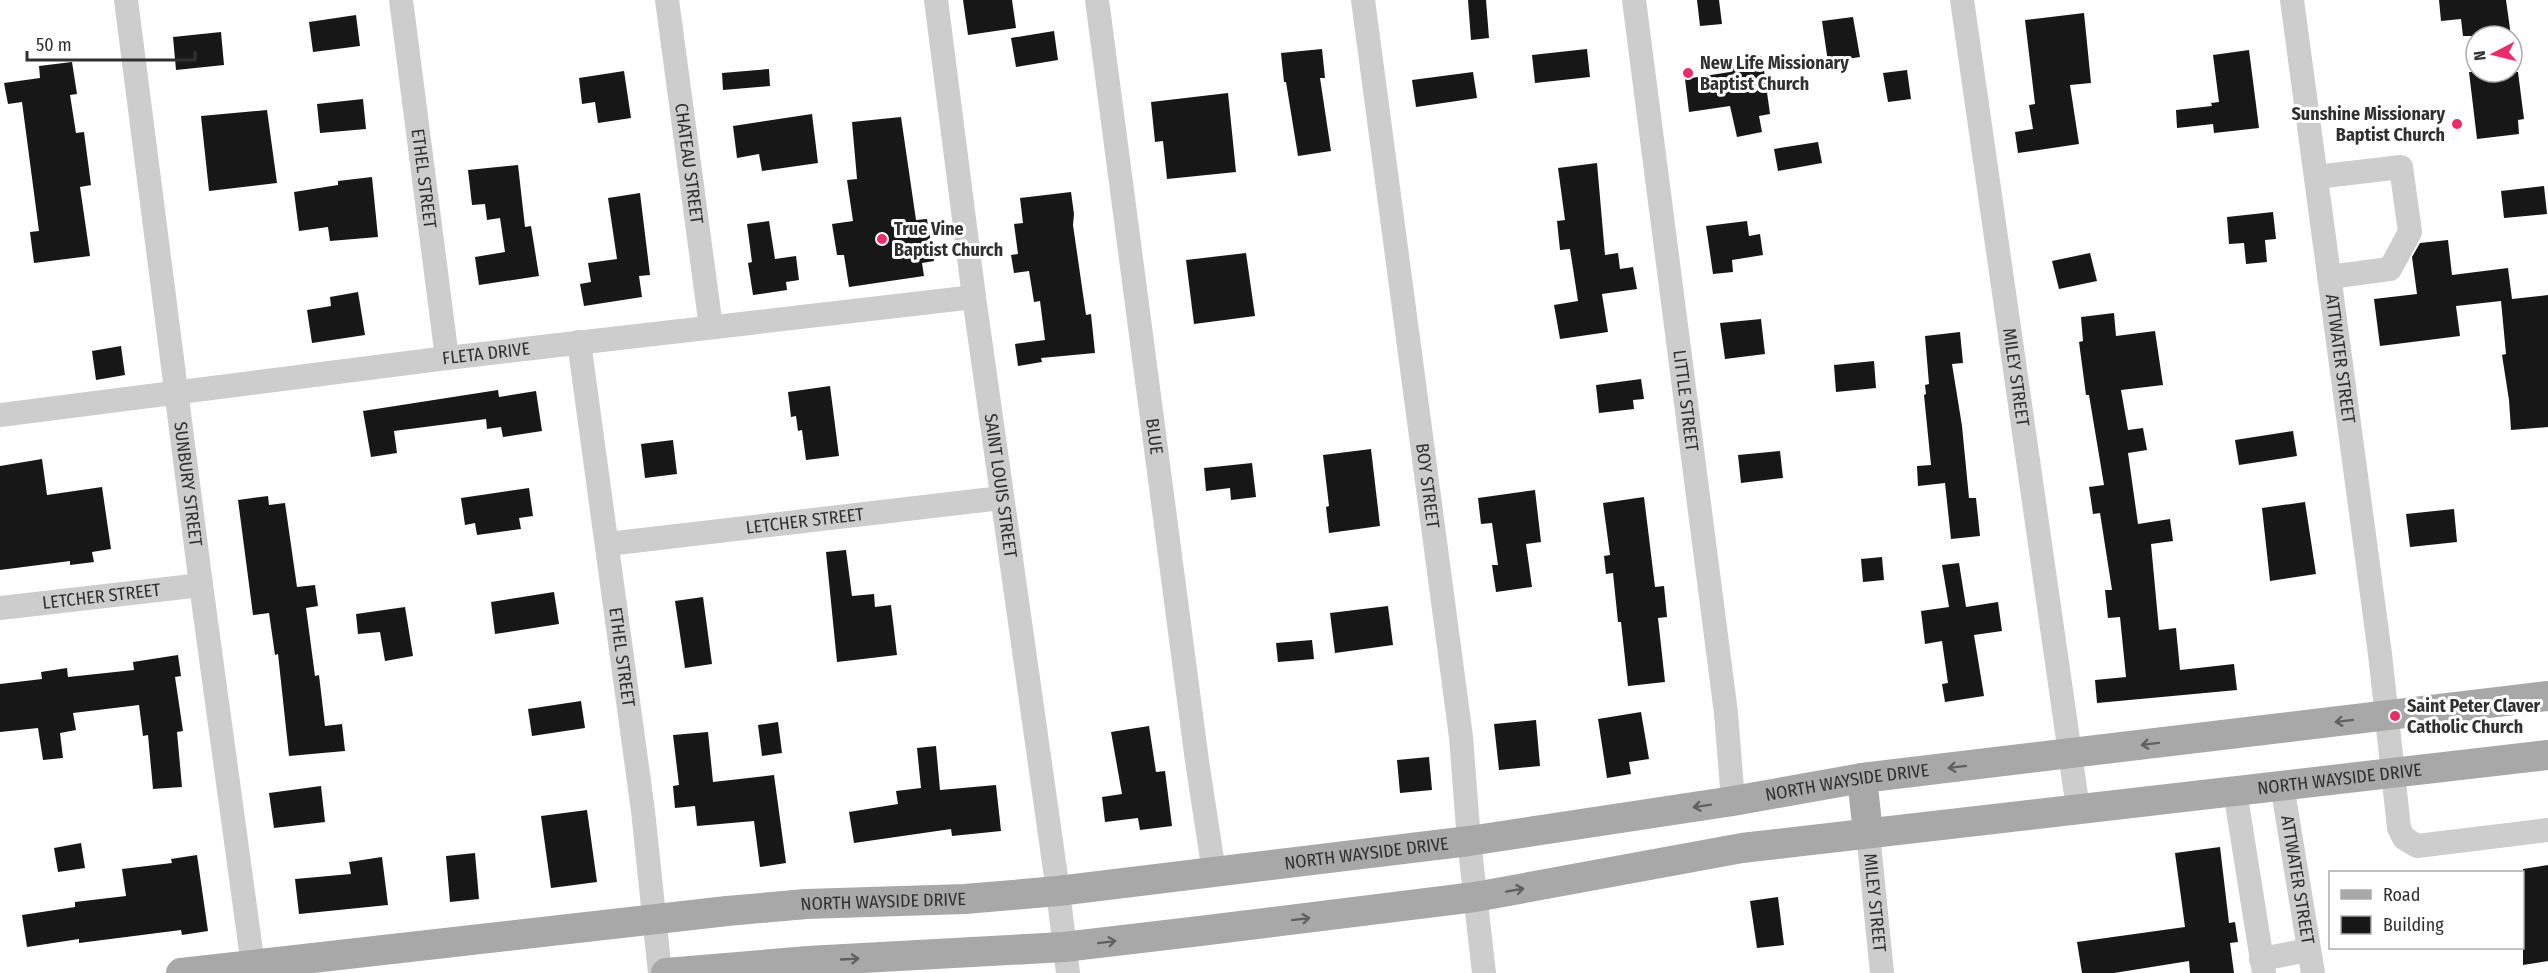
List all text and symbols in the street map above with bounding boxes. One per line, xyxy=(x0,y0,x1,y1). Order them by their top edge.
scale bar xyxy=(27,24,195,62)
north arrow xyxy=(2464,24,2524,84)
text: 50 m xyxy=(36,34,72,56)
text: N xyxy=(2470,50,2490,62)
place label: New Life Missionary Baptist Church xyxy=(1700,52,1849,95)
marker: New Life Missionary Baptist Church xyxy=(1681,66,1695,80)
street label: CHATEAU STREET xyxy=(670,102,708,226)
place label: Sunshine Missionary Baptist Church xyxy=(2292,103,2445,146)
marker: Sunshine Missionary Baptist Church xyxy=(2450,117,2464,131)
street label: ETHEL STREET xyxy=(407,127,441,230)
place label: True Vine Baptist Church xyxy=(894,218,1003,261)
marker: True Vine Baptist Church xyxy=(875,232,889,246)
street label: ATTWATER STREET xyxy=(2321,293,2360,425)
street label: MILEY STREET xyxy=(1998,327,2034,428)
street label: FLETA DRIVE xyxy=(441,337,531,370)
street label: LITTLE STREET xyxy=(1668,349,1703,453)
street label: SAINT LOUIS STREET xyxy=(980,412,1022,560)
street label: BLUE xyxy=(1141,417,1168,456)
street label: SUNBURY STREET xyxy=(169,420,207,548)
street label: BOY STREET xyxy=(1411,442,1444,530)
street label: LETCHER STREET xyxy=(744,503,866,539)
street label: LETCHER STREET xyxy=(41,579,162,614)
street label: ETHEL STREET xyxy=(604,606,640,709)
place label: Saint Peter Claver Catholic Church xyxy=(2407,695,2541,738)
marker: Saint Peter Claver Catholic Church xyxy=(2388,709,2402,723)
one-way arrow xyxy=(2335,716,2355,727)
one-way arrow xyxy=(2141,739,2161,750)
street label: NORTH WAYSIDE DRIVE xyxy=(1764,759,1930,806)
street label: NORTH WAYSIDE DRIVE xyxy=(2256,759,2423,799)
one-way arrow xyxy=(1947,761,1967,772)
one-way arrow xyxy=(1692,800,1712,811)
street label: ATTWATER STREET xyxy=(2276,814,2319,946)
street label: NORTH WAYSIDE DRIVE xyxy=(1283,833,1450,874)
street label: MILEY STREET xyxy=(1859,852,1891,954)
legend xyxy=(2329,871,2524,949)
one-way arrow xyxy=(1505,884,1524,895)
text: Road xyxy=(2383,884,2420,906)
street label: NORTH WAYSIDE DRIVE xyxy=(800,888,966,915)
one-way arrow xyxy=(1290,913,1310,924)
text: Building xyxy=(2383,914,2444,936)
one-way arrow xyxy=(1097,936,1117,947)
one-way arrow xyxy=(839,953,859,964)

